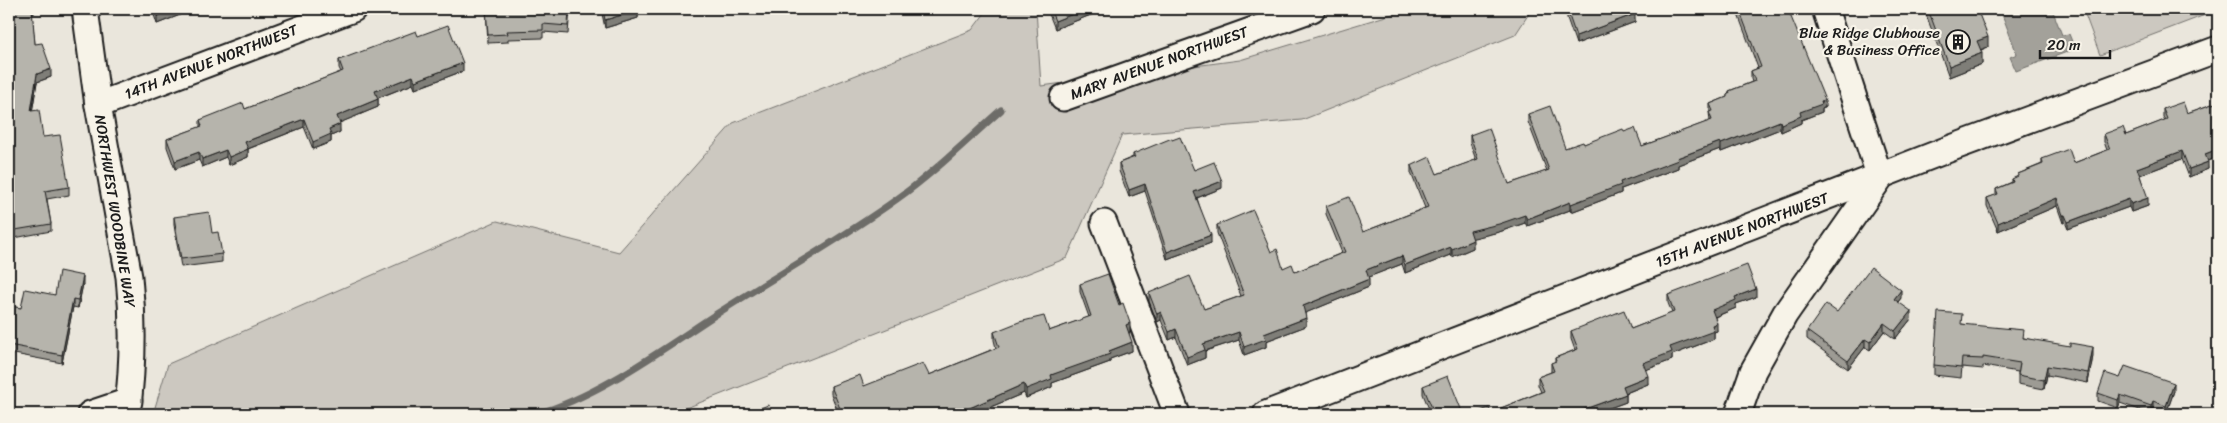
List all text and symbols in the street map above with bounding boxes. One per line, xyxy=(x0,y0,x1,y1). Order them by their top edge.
street label: 14TH AVENUE NORTHWEST xyxy=(121,17,302,107)
street label: MARY AVENUE NORTHWEST xyxy=(1066,18,1253,107)
place label: Blue Ridge Clubhouse & Business Office xyxy=(1799,20,1940,63)
scale bar xyxy=(2040,28,2110,60)
building icon: Blue Ridge Clubhouse & Business Office xyxy=(1945,29,1971,55)
text: 20 m xyxy=(2047,32,2081,58)
street label: NORTHWEST WOODBINE WAY xyxy=(87,113,143,311)
street label: 15TH AVENUE NORTHWEST xyxy=(1652,185,1833,275)

